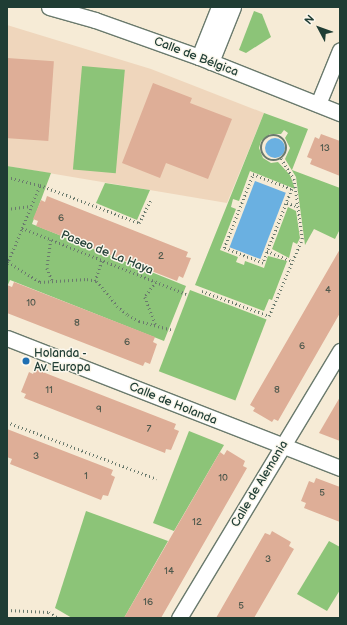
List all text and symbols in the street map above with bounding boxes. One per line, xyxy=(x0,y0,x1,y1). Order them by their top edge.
north arrow xyxy=(299,8,339,48)
text: N xyxy=(302,12,317,27)
street label: Calle de Bélgica xyxy=(152,34,240,80)
house number: 13 xyxy=(320,143,330,155)
house number: 6 xyxy=(58,213,64,225)
street label: Paseo de La Haya xyxy=(59,228,155,278)
house number: 2 xyxy=(158,251,164,263)
house number: 4 xyxy=(325,285,331,297)
house number: 10 xyxy=(26,298,36,310)
house number: 8 xyxy=(74,318,80,330)
house number: 6 xyxy=(124,337,130,349)
house number: 6 xyxy=(299,341,305,353)
place label: Holanda - Av. Europa xyxy=(34,347,90,375)
marker: Holanda - Av. Europa xyxy=(21,356,31,366)
street label: Calle de Holanda xyxy=(127,380,219,428)
house number: 11 xyxy=(45,385,53,397)
house number: 8 xyxy=(274,385,280,397)
house number: 9 xyxy=(96,404,102,416)
house number: 7 xyxy=(147,424,151,436)
street label: Calle de Alemania xyxy=(229,438,291,530)
house number: 3 xyxy=(33,451,39,463)
house number: 1 xyxy=(84,471,88,483)
house number: 10 xyxy=(218,473,228,485)
house number: 5 xyxy=(319,488,325,500)
house number: 12 xyxy=(192,517,202,529)
house number: 3 xyxy=(265,554,271,566)
house number: 14 xyxy=(164,566,174,578)
house number: 16 xyxy=(143,597,153,609)
house number: 5 xyxy=(238,601,244,613)

